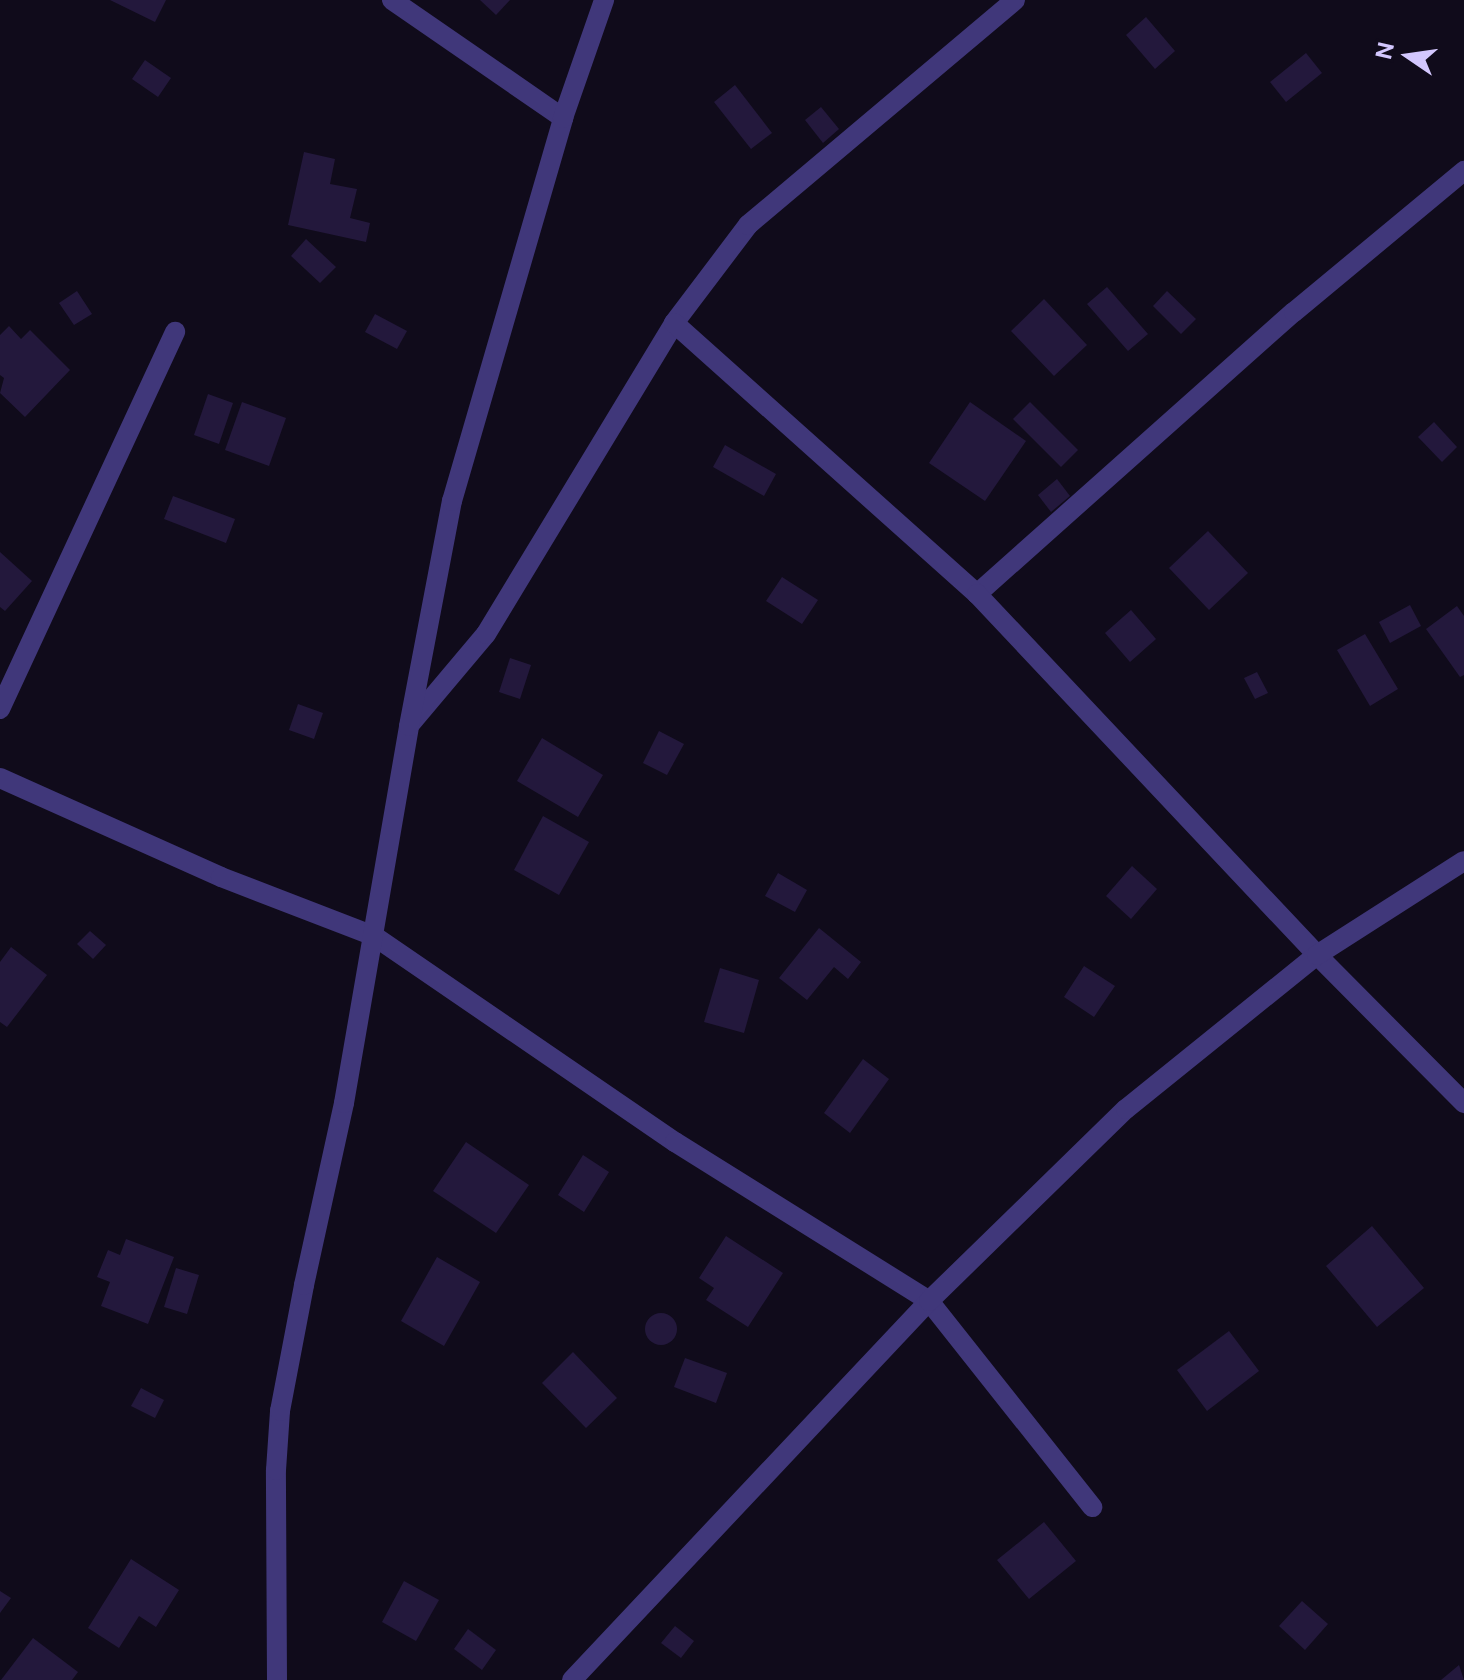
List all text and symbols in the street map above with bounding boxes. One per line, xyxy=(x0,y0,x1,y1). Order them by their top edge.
north arrow xyxy=(1368,16,1448,96)
text: N xyxy=(1370,39,1399,62)

